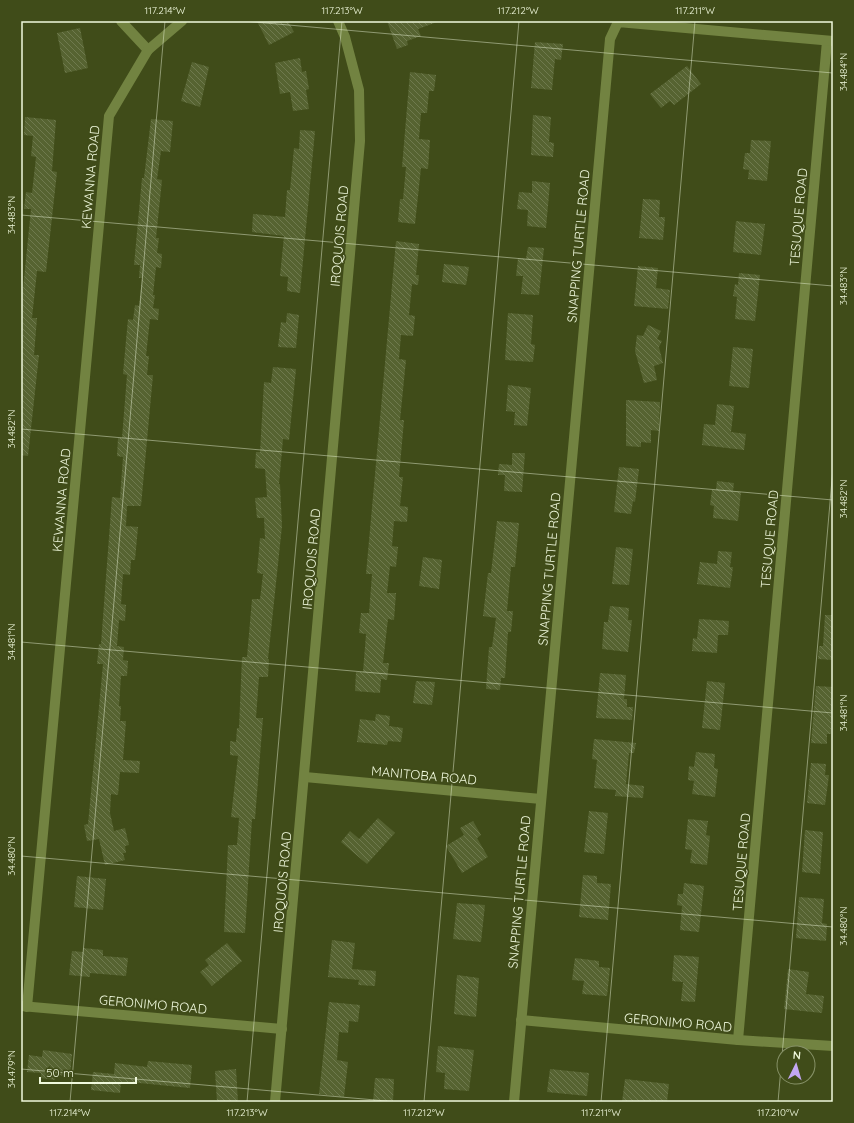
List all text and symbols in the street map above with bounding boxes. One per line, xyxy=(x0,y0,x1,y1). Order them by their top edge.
text: 117.214°W xyxy=(144,4,186,17)
text: 117.213°W xyxy=(321,4,363,17)
text: 117.212°W xyxy=(497,4,539,17)
text: 117.211°W xyxy=(675,4,715,17)
text: 34.484°N xyxy=(837,53,850,91)
street label: KEWANNA ROAD xyxy=(77,125,103,229)
street label: TESUQUE ROAD xyxy=(786,167,810,267)
street label: SNAPPING TURTLE ROAD xyxy=(563,169,593,323)
street label: IROQUOIS ROAD xyxy=(327,185,351,287)
text: 34.483°N xyxy=(5,196,18,234)
text: 34.483°N xyxy=(837,267,850,305)
text: 34.482°N xyxy=(5,410,18,448)
street label: KEWANNA ROAD xyxy=(48,448,74,552)
text: 34.482°N xyxy=(837,480,850,518)
street label: TESUQUE ROAD xyxy=(757,489,781,589)
street label: SNAPPING TURTLE ROAD xyxy=(534,492,564,646)
street label: IROQUOIS ROAD xyxy=(299,508,323,610)
text: 34.481°N xyxy=(5,624,18,661)
text: 34.481°N xyxy=(837,695,850,732)
street label: MANITOBA ROAD xyxy=(370,762,478,788)
street label: TESUQUE ROAD xyxy=(729,812,753,912)
street label: SNAPPING TURTLE ROAD xyxy=(504,815,534,969)
street label: IROQUOIS ROAD xyxy=(270,831,294,933)
text: 34.480°N xyxy=(5,836,18,876)
text: 34.480°N xyxy=(837,906,850,946)
street label: GERONIMO ROAD xyxy=(98,991,208,1017)
street label: GERONIMO ROAD xyxy=(623,1009,733,1035)
north arrow xyxy=(776,1045,816,1085)
text: N xyxy=(792,1048,802,1062)
text: 34.479°N xyxy=(5,1050,18,1088)
scale bar xyxy=(40,1059,136,1085)
text: 50 m xyxy=(46,1065,74,1080)
text: 117.214°W xyxy=(49,1106,91,1119)
text: 117.213°W xyxy=(226,1106,268,1119)
text: 117.212°W xyxy=(403,1106,445,1119)
text: 117.211°W xyxy=(581,1106,621,1119)
text: 117.210°W xyxy=(757,1106,799,1119)

